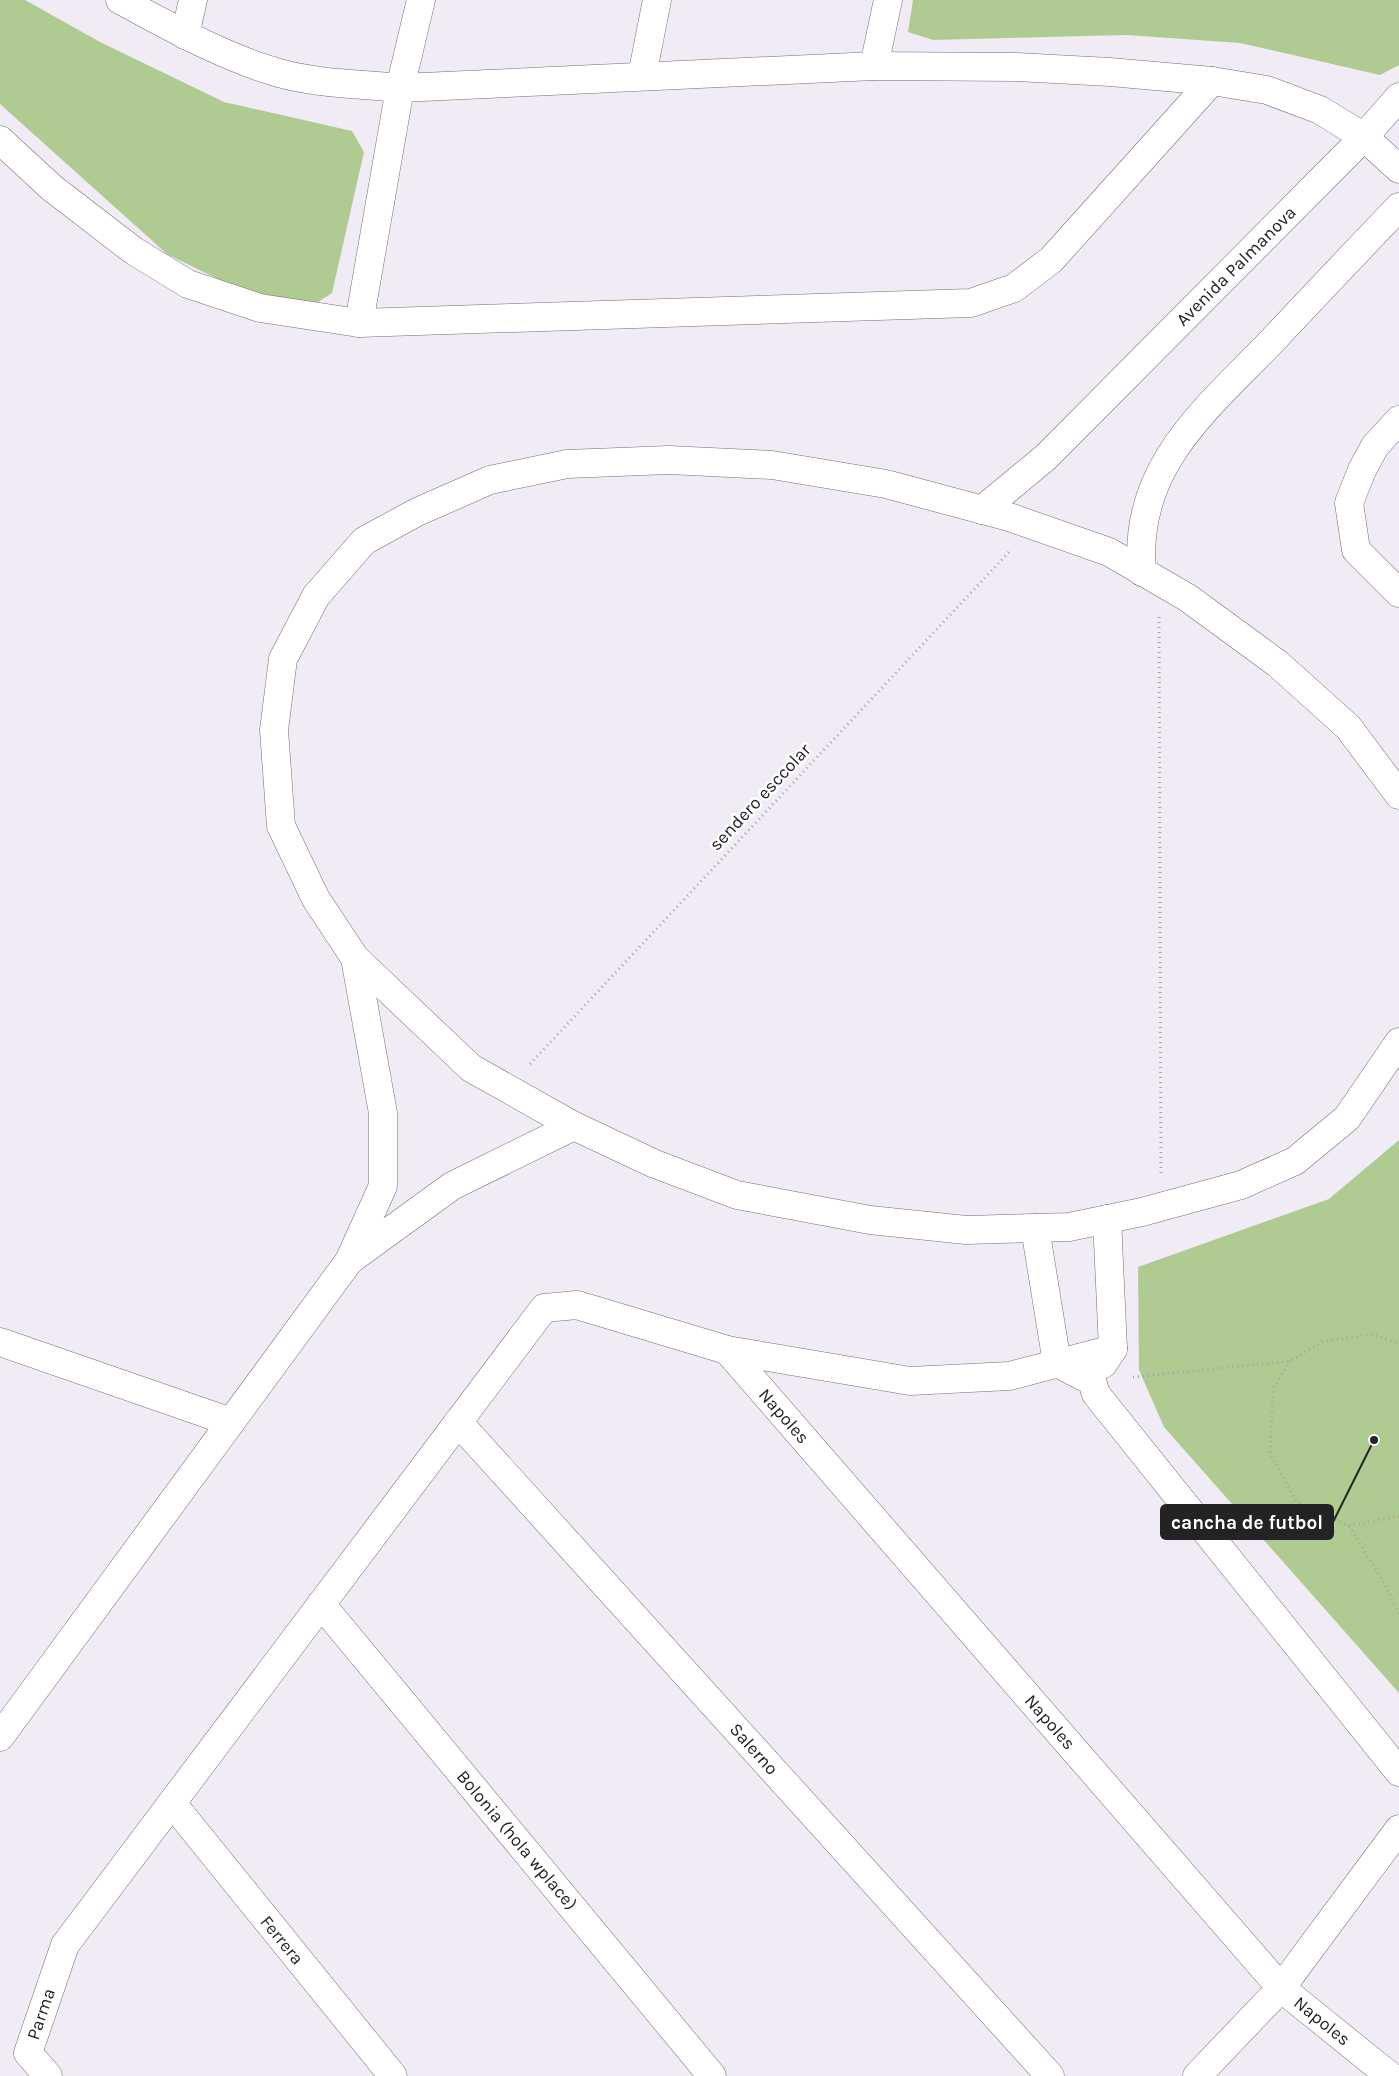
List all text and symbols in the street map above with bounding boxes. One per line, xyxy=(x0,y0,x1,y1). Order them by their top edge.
street label: Avenida Palmanova xyxy=(1171,201,1301,331)
street label: sendero esccolar xyxy=(705,738,816,855)
street label: Napoles xyxy=(754,1384,814,1448)
callout: cancha de futbol xyxy=(1161,1505,1333,1539)
text: cancha de futbol xyxy=(1171,1512,1323,1534)
street label: Napoles xyxy=(1020,1690,1080,1754)
street label: Salerno xyxy=(725,1718,783,1780)
street label: Bolonia (hola wplace) xyxy=(452,1765,582,1915)
street label: Ferrera xyxy=(256,1911,308,1969)
street label: Parma xyxy=(22,1985,60,2043)
street label: Napoles xyxy=(1289,1992,1355,2050)

